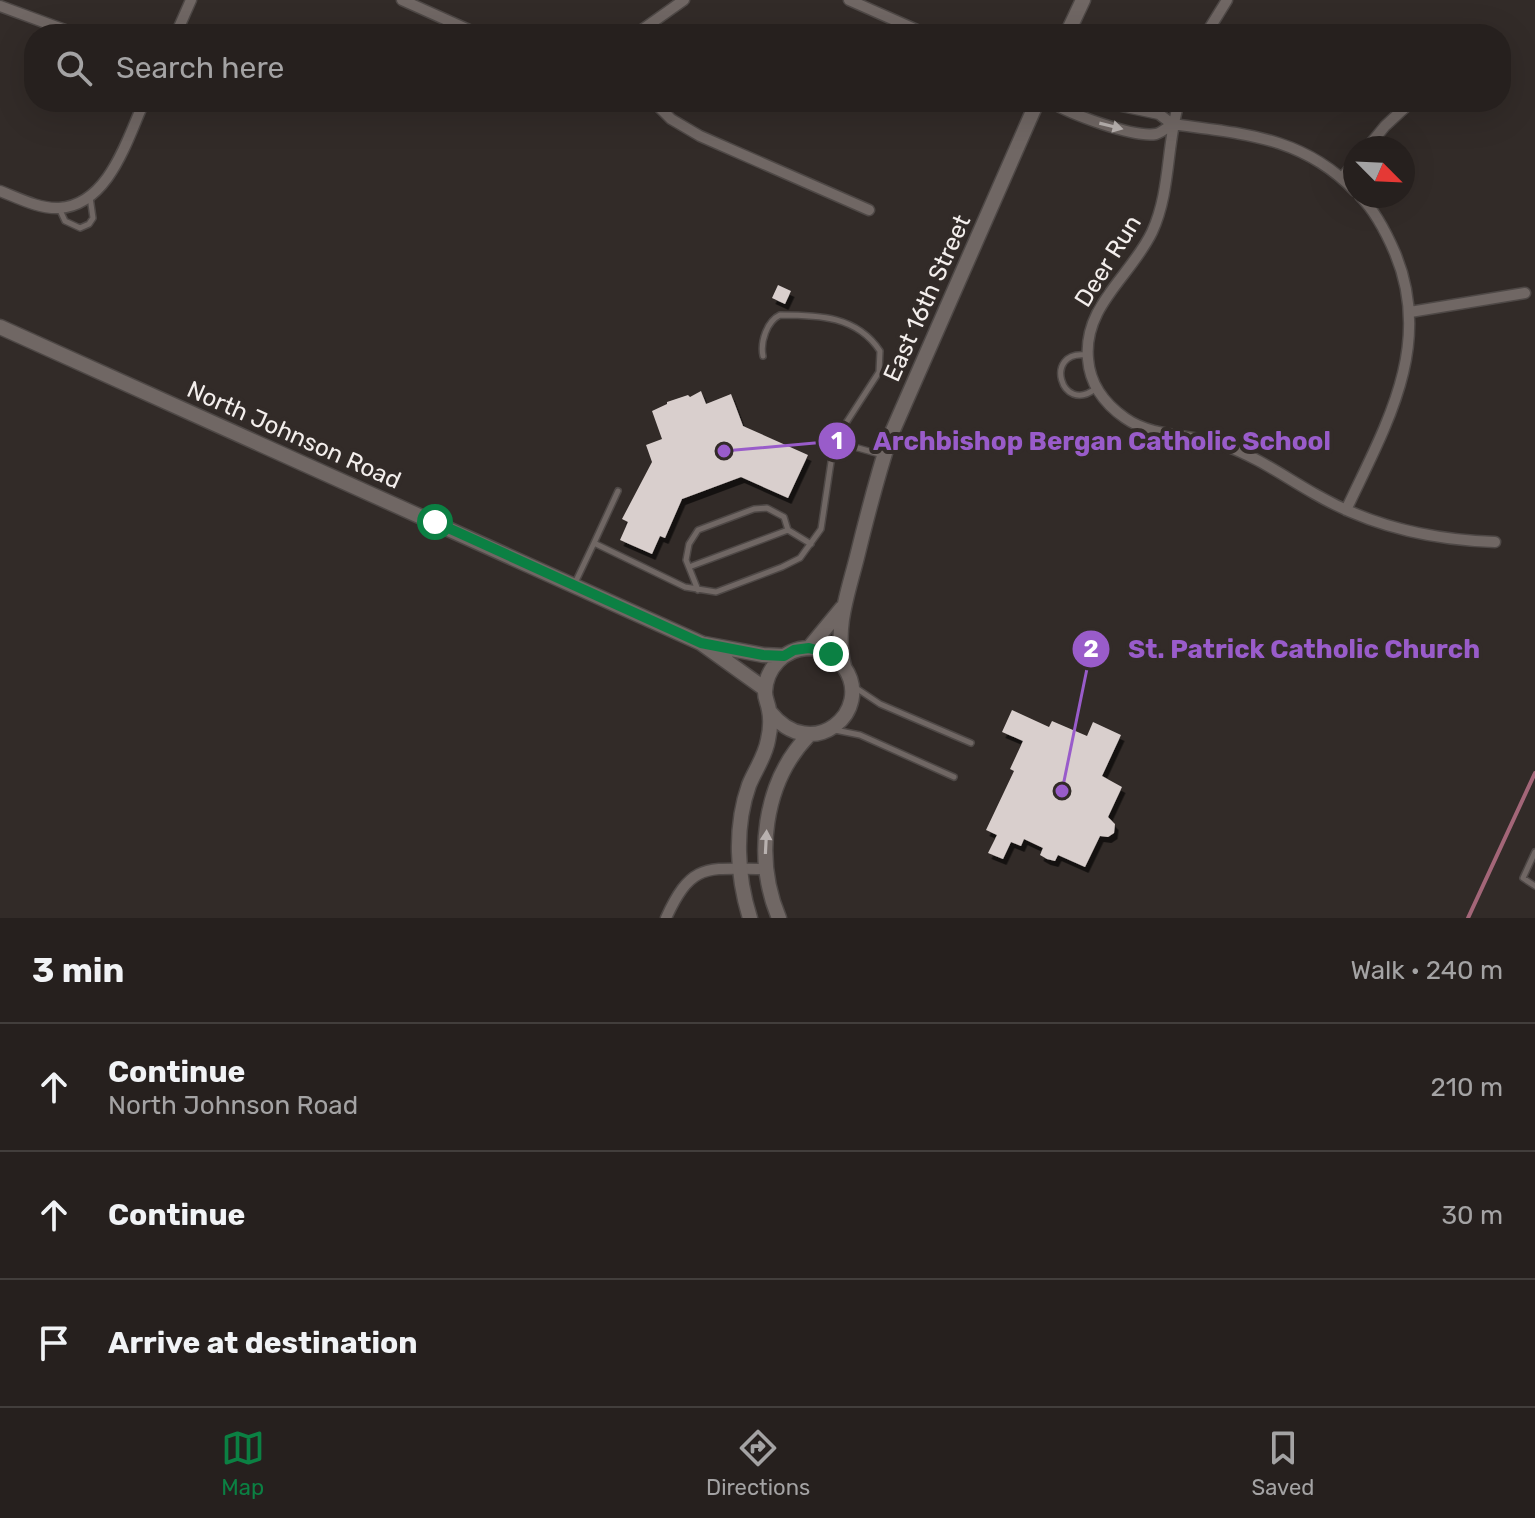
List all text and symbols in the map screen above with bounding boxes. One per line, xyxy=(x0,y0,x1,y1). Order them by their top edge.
search box xyxy=(24,24,1511,112)
icon: search xyxy=(52,46,96,90)
text: Search here xyxy=(116,50,284,86)
one-way arrow xyxy=(1099,120,1124,132)
north arrow xyxy=(1343,136,1415,208)
street label: East 16th Street xyxy=(878,210,976,386)
street label: Deer Run xyxy=(1069,210,1147,312)
street label: North Johnson Road xyxy=(183,375,405,495)
callout: Archbishop Bergan Catholic School xyxy=(817,416,1347,466)
text: Archbishop Bergan Catholic School xyxy=(873,426,1331,457)
text: 1 xyxy=(831,427,843,455)
route start xyxy=(417,504,453,540)
callout: St. Patrick Catholic Church xyxy=(1071,624,1496,674)
text: St. Patrick Catholic Church xyxy=(1128,634,1480,665)
text: 2 xyxy=(1083,635,1099,663)
route end xyxy=(813,636,849,672)
one-way arrow xyxy=(760,829,773,854)
text: 3 min xyxy=(32,950,124,991)
text: Walk · 240 m xyxy=(1350,955,1503,986)
text: Continue xyxy=(108,1054,245,1090)
icon: ahead xyxy=(32,1065,76,1109)
text: 210 m xyxy=(1431,1072,1503,1103)
text: North Johnson Road xyxy=(108,1090,358,1121)
icon: ahead xyxy=(32,1193,76,1237)
text: Continue xyxy=(108,1197,245,1233)
text: 30 m xyxy=(1441,1200,1503,1231)
icon: arrive xyxy=(32,1321,76,1365)
text: Arrive at destination xyxy=(108,1325,418,1361)
tab: Map xyxy=(221,1426,265,1501)
tab: Directions xyxy=(706,1426,810,1501)
tab: Saved xyxy=(1252,1426,1314,1501)

